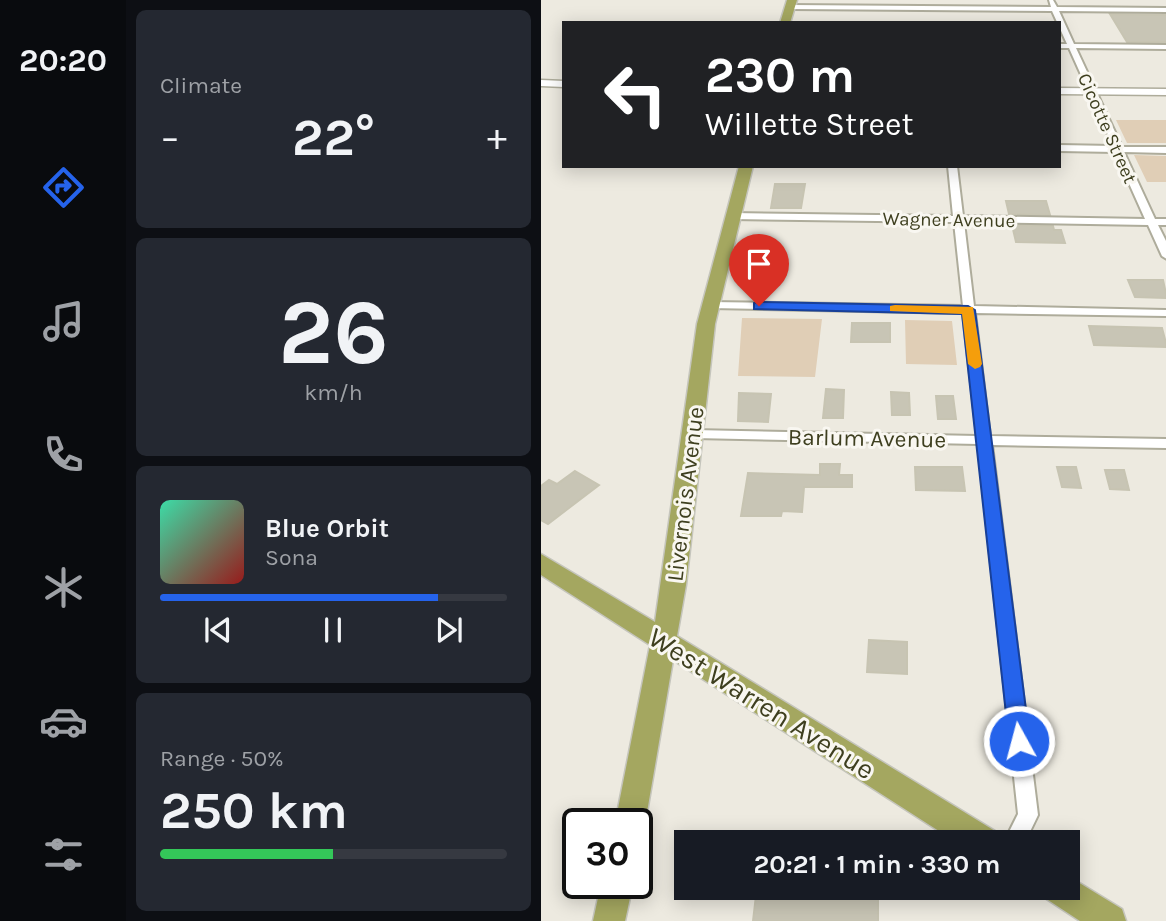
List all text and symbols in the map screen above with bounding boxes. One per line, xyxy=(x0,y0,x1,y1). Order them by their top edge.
text: 20:20 xyxy=(19,42,107,79)
text: 230 m xyxy=(705,47,855,104)
icon: left xyxy=(590,49,681,140)
street label: Cicotte Street xyxy=(1073,70,1141,187)
text: Climate xyxy=(160,72,242,99)
text: Willette Street xyxy=(705,106,913,143)
text: 22° xyxy=(292,107,375,168)
text: − xyxy=(160,115,180,160)
text: + xyxy=(487,115,507,160)
icon: directions xyxy=(39,163,88,212)
street label: Wagner Avenue xyxy=(882,208,1016,232)
pin xyxy=(729,234,789,306)
icon: arrive xyxy=(740,245,778,283)
text: 26 xyxy=(278,280,389,386)
icon: music xyxy=(39,297,88,346)
text: km/h xyxy=(304,379,363,406)
street label: Livernois Avenue xyxy=(661,405,710,583)
street label: Barlum Avenue xyxy=(788,424,946,453)
icon: phone xyxy=(39,430,88,479)
text: Blue Orbit xyxy=(265,513,389,544)
text: Sona xyxy=(265,544,318,571)
icon: climate xyxy=(39,563,88,612)
icon: previous xyxy=(199,611,237,649)
icon: pause xyxy=(314,611,352,649)
icon: next xyxy=(430,611,468,649)
street label: West Warren Avenue xyxy=(643,620,881,786)
icon: car xyxy=(39,697,88,746)
position arrow xyxy=(982,704,1056,778)
text: Range · 50% xyxy=(160,745,284,772)
text: 250 km xyxy=(160,780,348,841)
speed limit sign: 30 xyxy=(562,808,653,899)
icon: filters xyxy=(39,830,88,879)
text: 20:21 · 1 min · 330 m xyxy=(754,849,1000,880)

